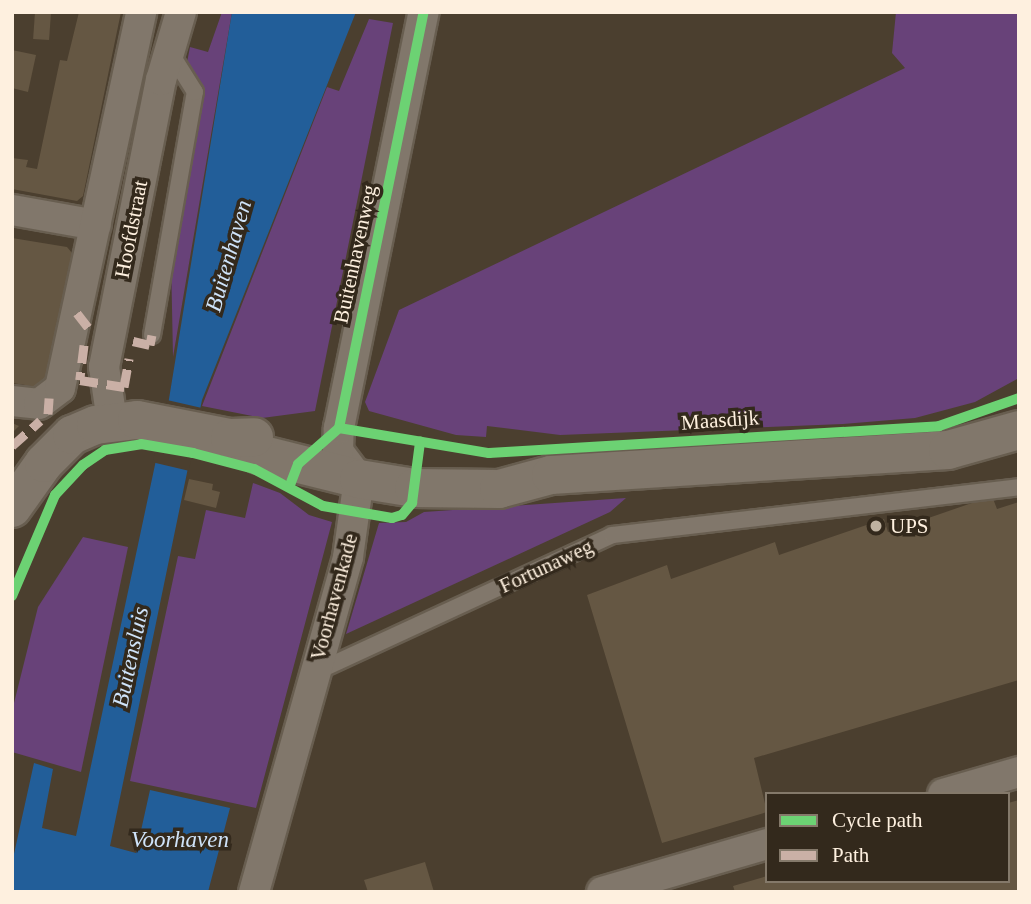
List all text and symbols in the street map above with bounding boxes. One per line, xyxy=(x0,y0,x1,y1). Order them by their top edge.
street label: Hoofdstraat xyxy=(109,178,153,280)
street label: Buitenhavenweg xyxy=(328,182,382,326)
water label: Buitenhaven xyxy=(200,197,258,315)
street label: Maasdijk xyxy=(680,405,760,435)
place label: UPS xyxy=(890,513,929,539)
marker: UPS xyxy=(868,518,884,534)
street label: Voorhavenkade xyxy=(305,531,363,663)
street label: Fortunaweg xyxy=(495,533,597,599)
water label: Buitensluis xyxy=(107,604,155,710)
legend xyxy=(765,792,1010,883)
text: Cycle path xyxy=(832,808,922,832)
water label: Voorhaven xyxy=(131,826,229,854)
text: Path xyxy=(832,843,869,867)

